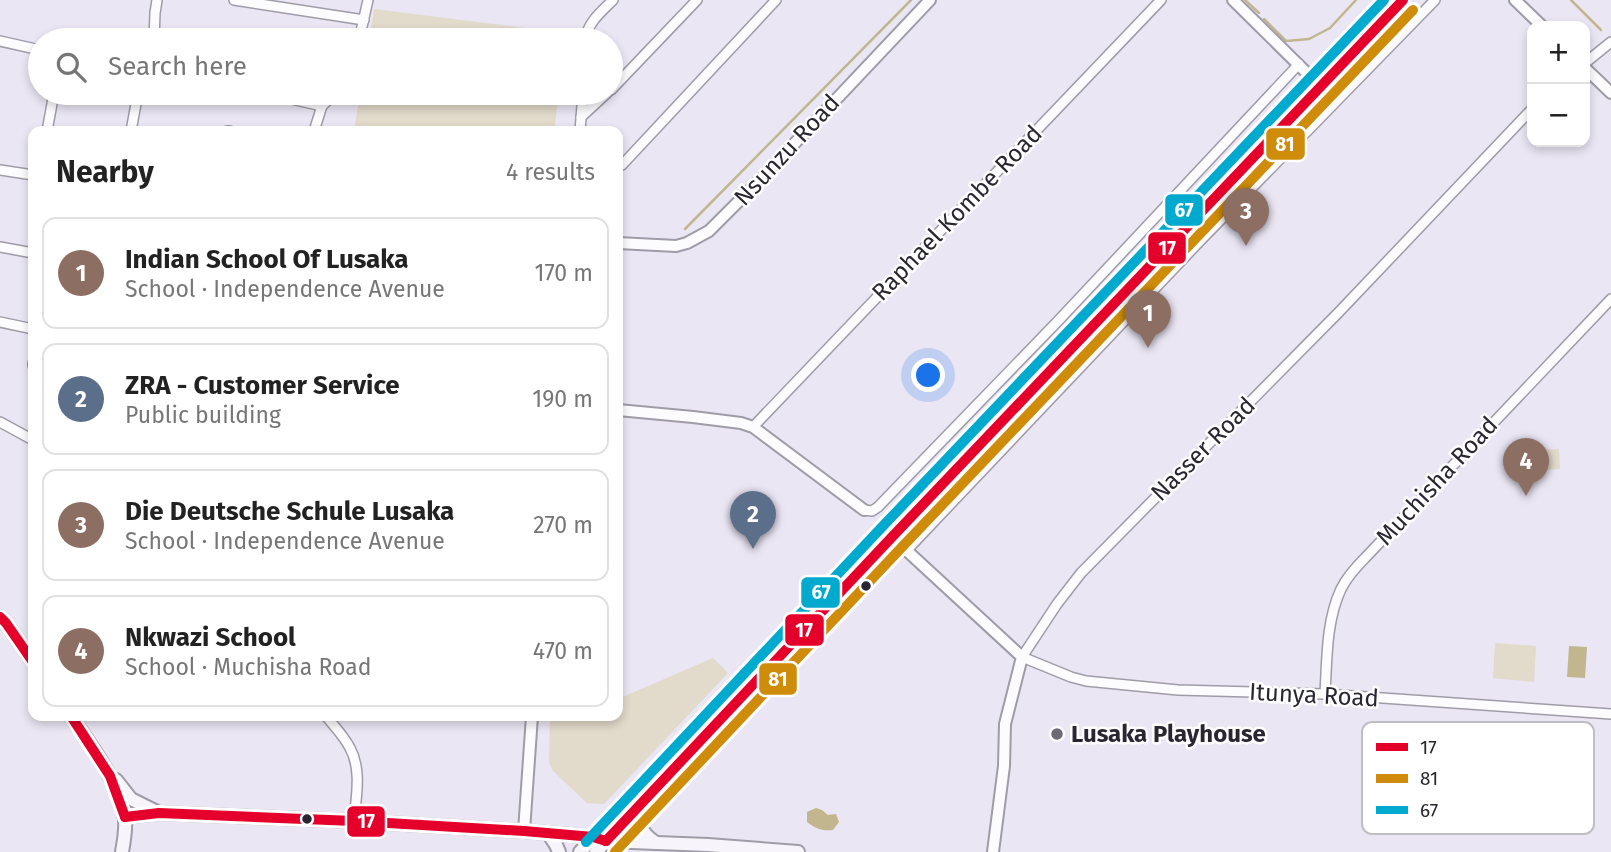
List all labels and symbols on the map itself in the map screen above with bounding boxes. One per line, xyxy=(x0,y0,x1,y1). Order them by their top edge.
street label: Nsunzu Road xyxy=(728,89,846,211)
street label: Raphael Kombe Road xyxy=(866,120,1048,306)
line badge: 81 xyxy=(1265,127,1306,161)
text: 81 xyxy=(1275,133,1295,156)
pin: 3 xyxy=(1223,188,1269,246)
line badge: 67 xyxy=(1164,193,1204,227)
text: 67 xyxy=(1174,199,1194,222)
line badge: 17 xyxy=(1147,231,1187,265)
text: 17 xyxy=(1158,237,1176,260)
pin: 1 xyxy=(1125,290,1171,348)
your location xyxy=(911,358,945,392)
street label: Nasser Road xyxy=(1145,391,1261,507)
street label: Muchisha Road xyxy=(1371,411,1503,551)
pin: 4 xyxy=(1503,438,1549,496)
pin: 2 xyxy=(730,491,776,549)
line badge: 67 xyxy=(800,576,841,609)
unlabelled marker xyxy=(859,579,873,593)
text: 67 xyxy=(811,581,831,604)
line badge: 17 xyxy=(784,613,825,647)
text: 17 xyxy=(795,619,813,642)
line badge: 81 xyxy=(758,662,798,696)
text: 81 xyxy=(768,668,788,691)
street label: Itunya Road xyxy=(1248,678,1380,712)
place label: Lusaka Playhouse xyxy=(1071,720,1266,748)
legend xyxy=(1362,722,1594,834)
marker: Lusaka Playhouse xyxy=(1049,726,1065,742)
text: 17 xyxy=(1420,736,1437,759)
text: 81 xyxy=(1420,767,1438,790)
text: 67 xyxy=(1420,799,1438,822)
line badge: 17 xyxy=(346,805,386,838)
text: 17 xyxy=(357,810,375,833)
unlabelled marker xyxy=(300,812,314,826)

